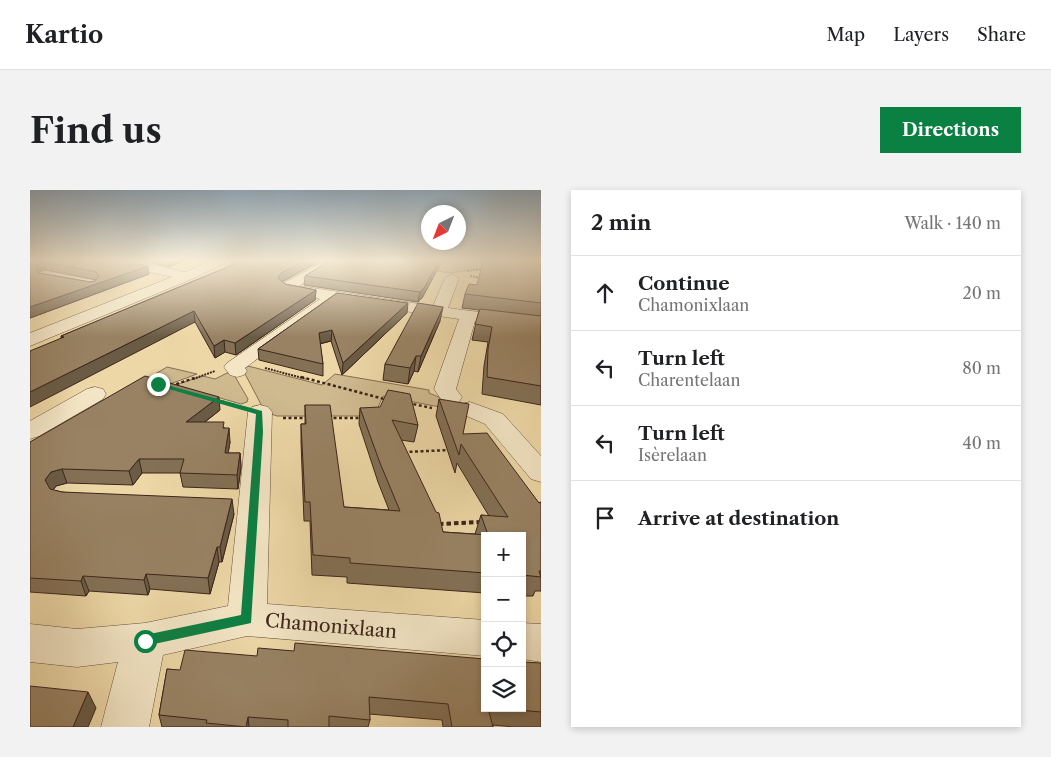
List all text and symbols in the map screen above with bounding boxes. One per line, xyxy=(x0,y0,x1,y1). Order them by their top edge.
text: Kartio xyxy=(25,20,103,49)
text: Map xyxy=(827,24,865,46)
text: Layers xyxy=(893,24,949,46)
text: Share xyxy=(977,24,1026,46)
button: Directions xyxy=(880,107,1021,153)
text: Find us xyxy=(30,109,162,152)
north arrow xyxy=(421,205,466,250)
text: 2 min xyxy=(591,210,651,235)
text: Walk · 140 m xyxy=(904,213,1001,233)
text: Continue xyxy=(638,272,730,295)
icon: ahead xyxy=(591,279,619,307)
text: 20 m xyxy=(962,283,1001,303)
text: Chamonixlaan xyxy=(638,295,749,315)
text: Turn left xyxy=(638,347,725,370)
icon: left xyxy=(591,354,619,382)
text: 80 m xyxy=(962,358,1001,378)
text: Charentelaan xyxy=(638,370,741,390)
route end xyxy=(147,373,170,396)
text: Turn left xyxy=(638,422,725,445)
icon: left xyxy=(591,429,619,457)
text: 40 m xyxy=(962,433,1001,453)
text: Isèrelaan xyxy=(638,445,707,465)
icon: arrive xyxy=(591,504,619,532)
text: Arrive at destination xyxy=(638,507,839,530)
map controls xyxy=(481,532,526,712)
button: + xyxy=(481,532,526,577)
button: − xyxy=(481,577,526,622)
street label: Chamonixlaan xyxy=(264,609,398,643)
button: locate xyxy=(481,622,526,667)
route start xyxy=(134,630,157,653)
button: layers xyxy=(481,667,526,712)

